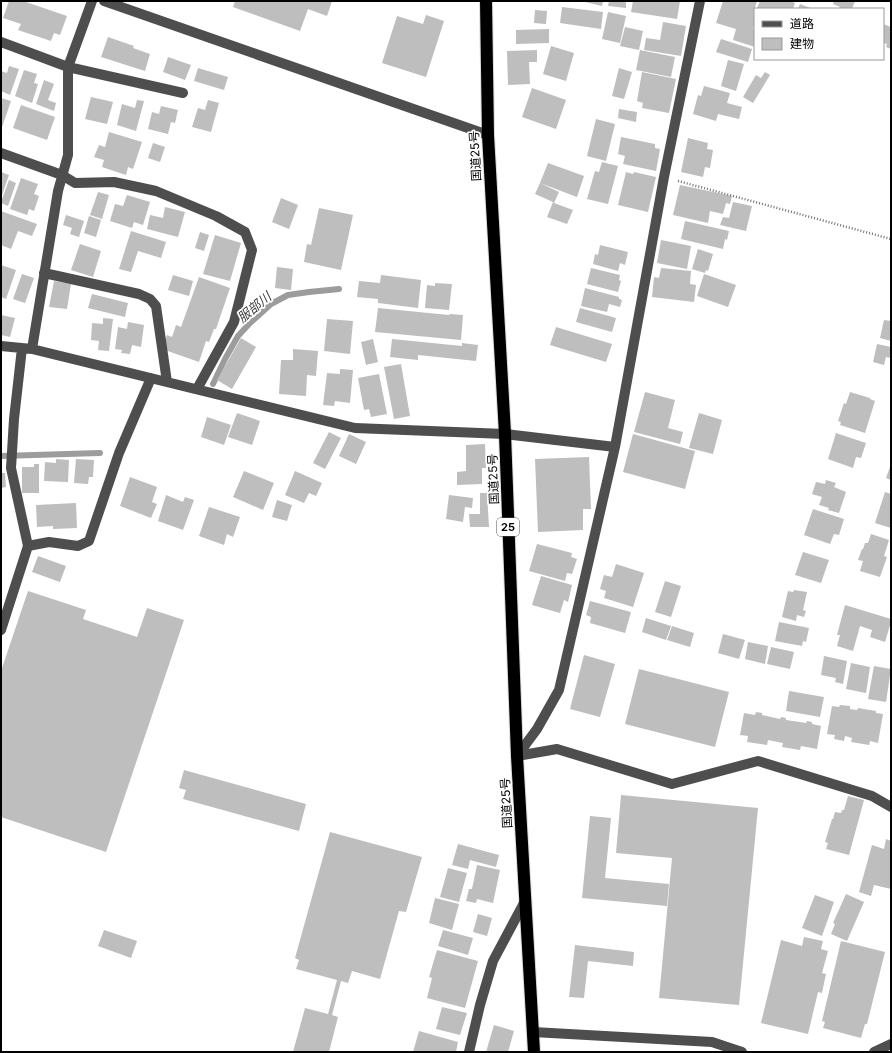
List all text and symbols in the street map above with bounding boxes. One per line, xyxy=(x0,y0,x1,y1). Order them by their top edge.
legend xyxy=(754,8,884,60)
text: 道路 xyxy=(790,16,814,31)
text: 建物 xyxy=(790,36,814,51)
street label: 国道25号 xyxy=(466,130,484,182)
water label: 服部川 xyxy=(234,287,276,326)
street label: 国道25号 xyxy=(485,453,501,505)
road number: 25 xyxy=(497,518,519,536)
street label: 国道25号 xyxy=(497,777,515,829)

